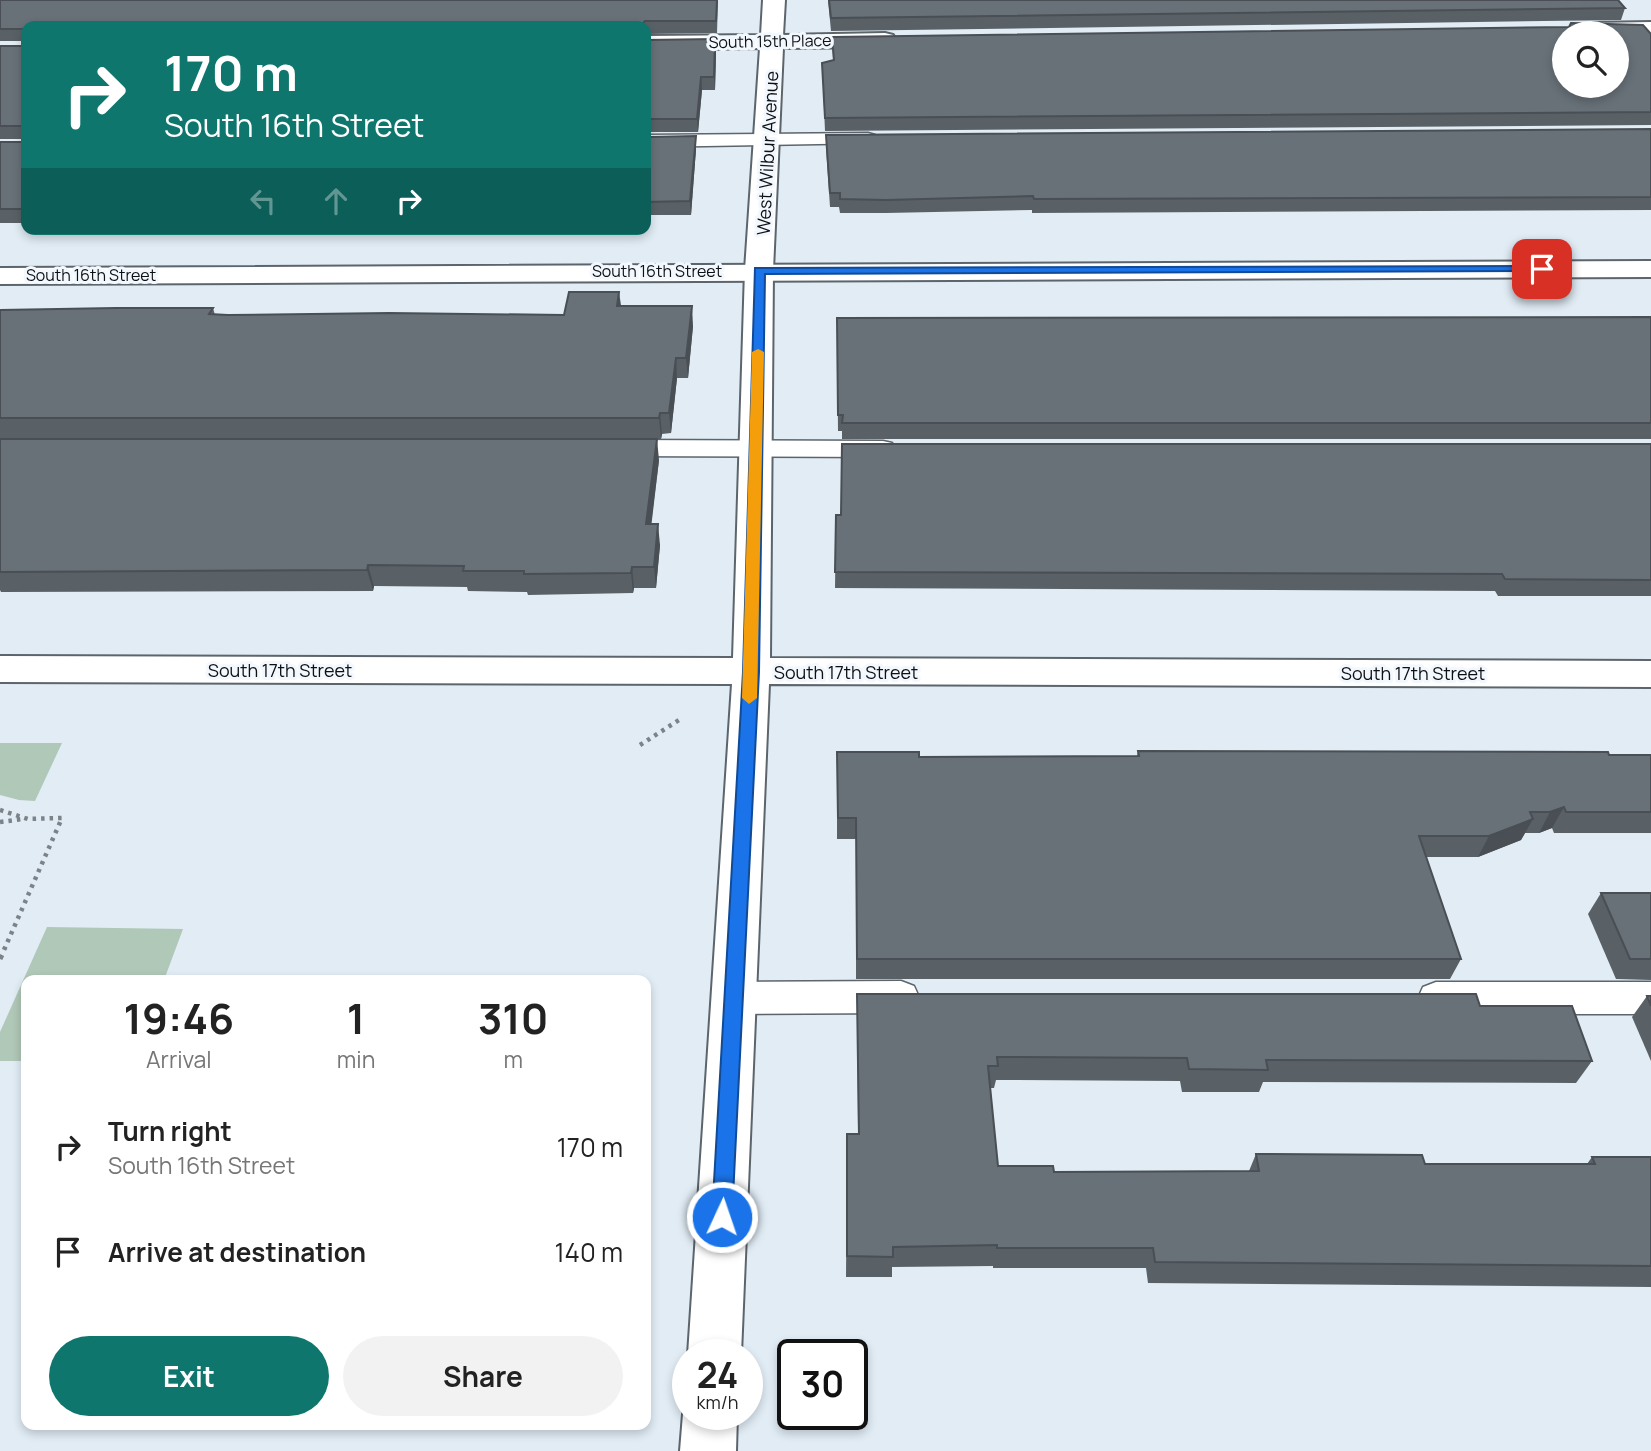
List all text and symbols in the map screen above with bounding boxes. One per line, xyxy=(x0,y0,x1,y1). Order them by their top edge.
map controls xyxy=(1552,21,1629,98)
button: search xyxy=(1552,21,1629,98)
street label: South 15th Place xyxy=(708,29,832,53)
text: 170 m xyxy=(164,39,298,106)
icon: right xyxy=(49,49,140,140)
street label: West Wilbur Avenue xyxy=(751,70,783,236)
text: South 16th Street xyxy=(164,103,424,147)
icon: left xyxy=(244,182,282,220)
icon: ahead xyxy=(317,182,355,220)
icon: right xyxy=(390,182,428,220)
pin xyxy=(1512,239,1572,299)
icon: arrive xyxy=(1523,250,1561,288)
street label: South 16th Street xyxy=(592,260,722,282)
street label: South 16th Street xyxy=(26,264,156,286)
street label: South 17th Street xyxy=(208,658,352,682)
street label: South 17th Street xyxy=(774,660,918,684)
street label: South 17th Street xyxy=(1341,661,1485,685)
text: 19:46 xyxy=(124,989,234,1047)
text: 1 xyxy=(347,989,365,1047)
text: 310 xyxy=(478,989,548,1047)
text: Arrival xyxy=(146,1043,212,1075)
text: min xyxy=(337,1043,375,1075)
text: m xyxy=(503,1043,523,1075)
text: Turn right xyxy=(108,1113,232,1149)
icon: right xyxy=(49,1128,87,1166)
text: 170 m xyxy=(557,1129,623,1165)
text: South 16th Street xyxy=(108,1149,295,1181)
position arrow xyxy=(685,1180,759,1254)
icon: arrive xyxy=(49,1233,87,1271)
text: Arrive at destination xyxy=(108,1234,366,1270)
text: 140 m xyxy=(554,1234,623,1270)
button: Exit xyxy=(49,1336,329,1416)
button: Share xyxy=(343,1336,623,1416)
speed limit sign: 30 xyxy=(777,1339,868,1430)
text: 24 xyxy=(697,1351,738,1399)
text: km/h xyxy=(697,1390,738,1414)

